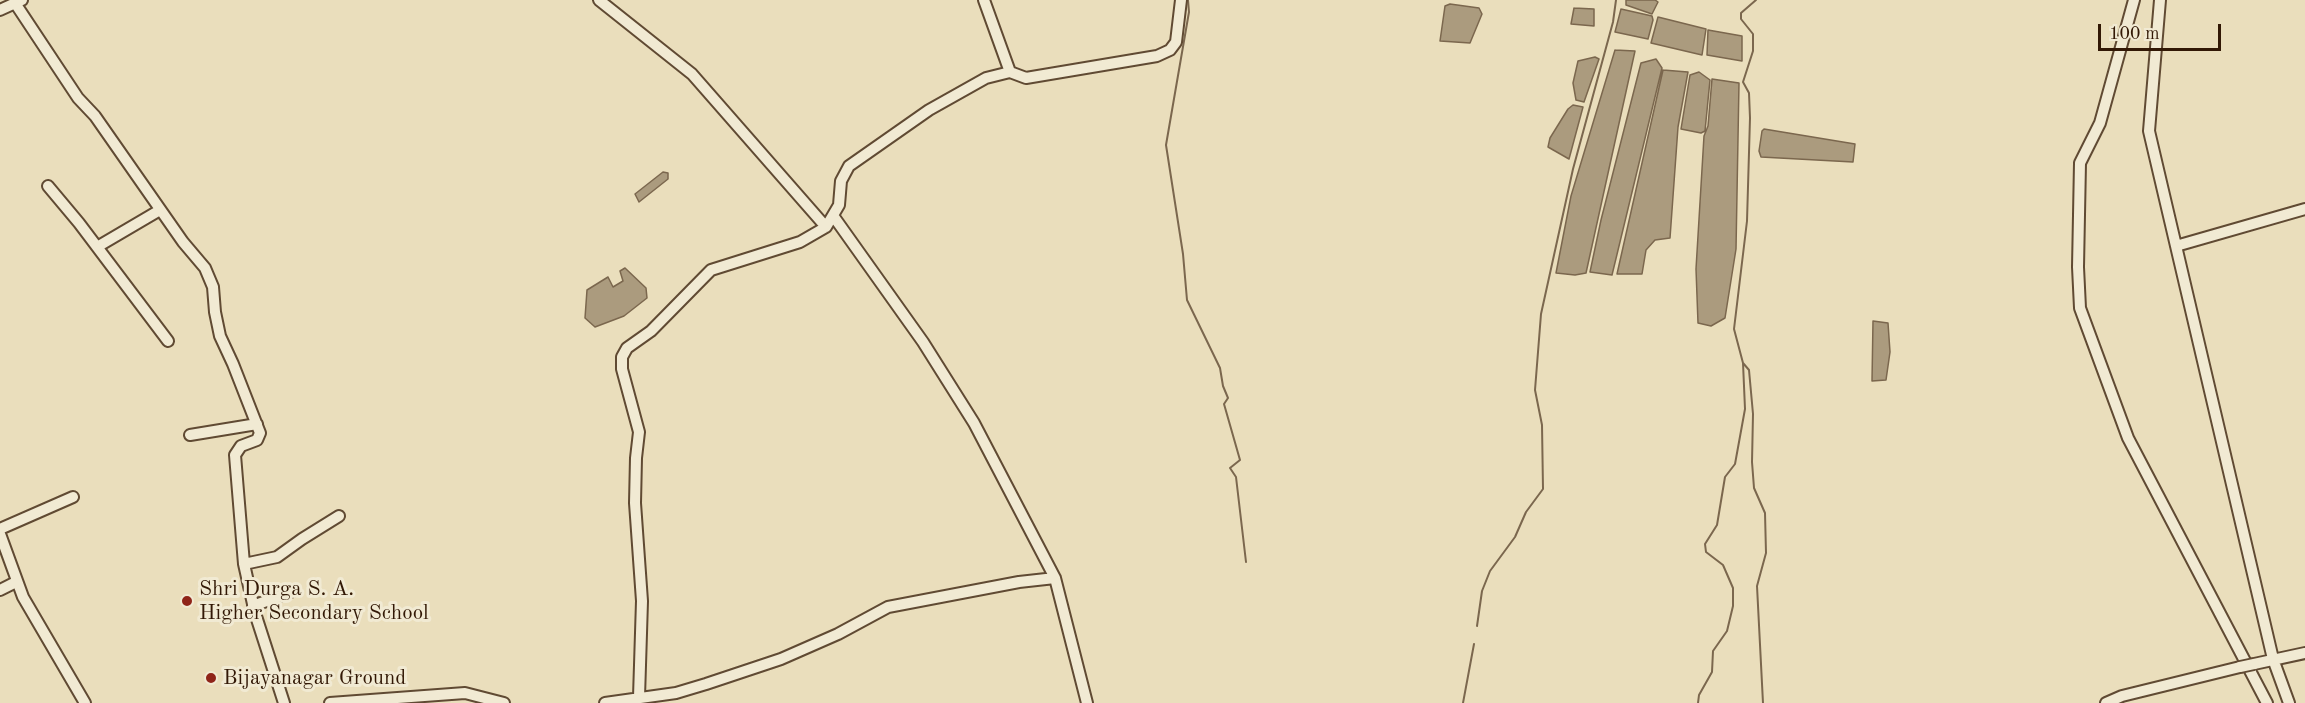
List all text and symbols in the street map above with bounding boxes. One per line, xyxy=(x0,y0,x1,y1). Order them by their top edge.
scale bar xyxy=(2101,12,2224,50)
text: 100 m xyxy=(2109,25,2160,43)
place label: Shri Durga S. A. Higher Secondary School xyxy=(199,576,429,626)
marker: Shri Durga S. A. Higher Secondary School xyxy=(180,594,194,608)
place label: Bijayanagar Ground xyxy=(223,665,406,691)
marker: Bijayanagar Ground xyxy=(204,671,218,685)

